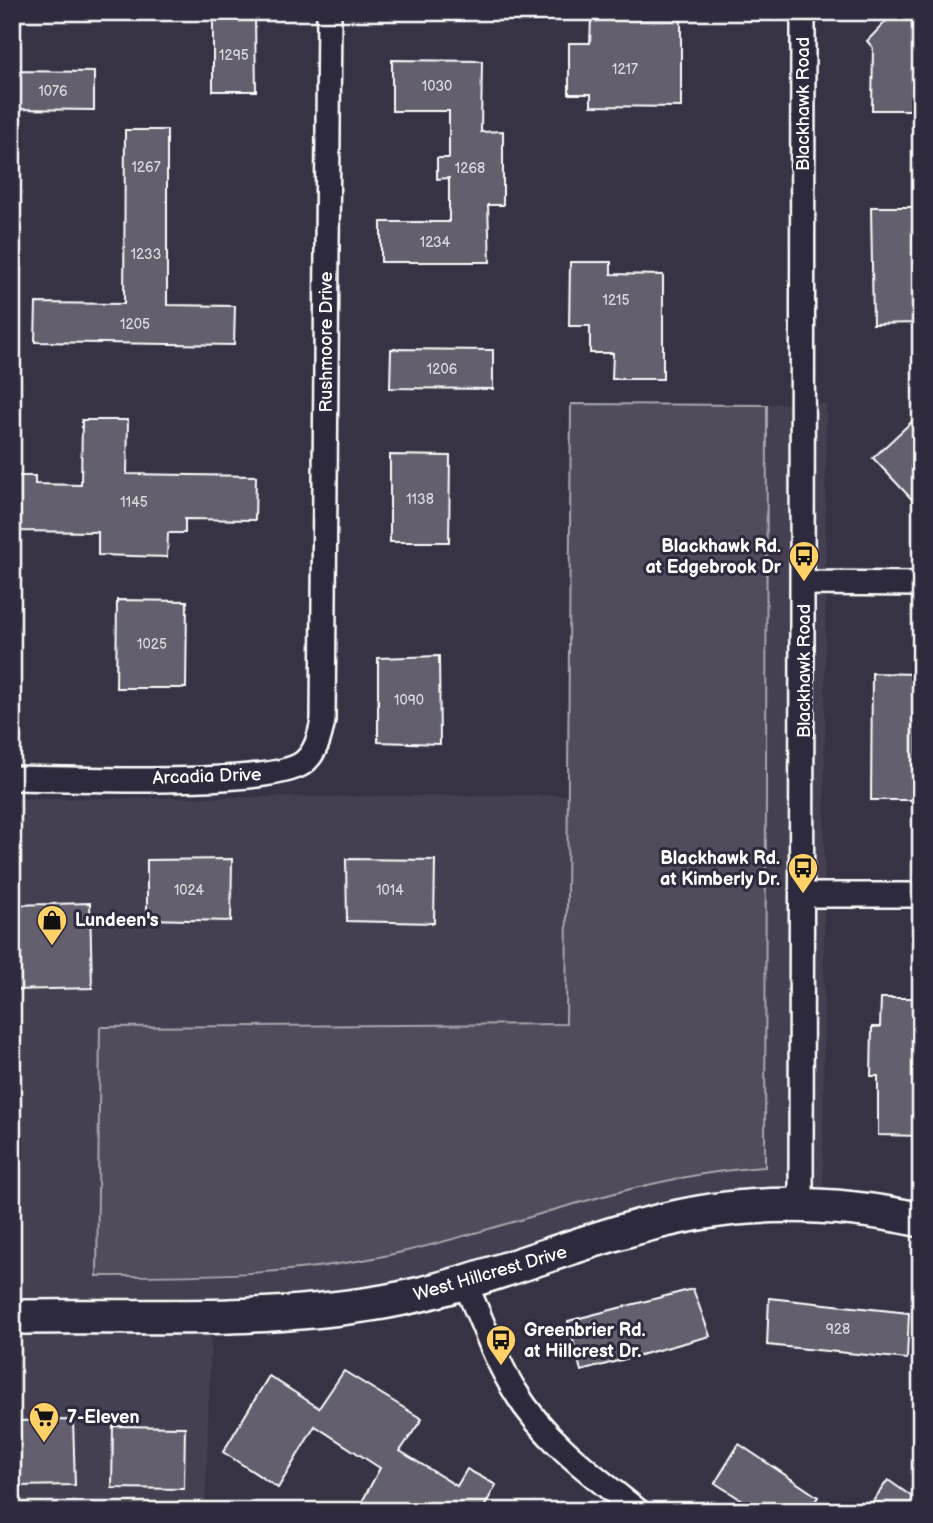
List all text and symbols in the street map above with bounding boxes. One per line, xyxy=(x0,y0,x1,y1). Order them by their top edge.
street label: Blackhawk Road xyxy=(793,37,814,171)
house number: 1295 xyxy=(219,47,249,64)
house number: 1217 xyxy=(612,61,638,78)
house number: 1030 xyxy=(422,78,452,95)
house number: 1076 xyxy=(38,83,68,100)
house number: 1267 xyxy=(131,159,161,176)
house number: 1268 xyxy=(455,160,485,177)
house number: 1234 xyxy=(420,234,451,251)
house number: 1233 xyxy=(131,246,161,263)
street label: Rushmoore Drive xyxy=(316,271,337,413)
house number: 1215 xyxy=(603,292,629,309)
house number: 1205 xyxy=(120,316,150,333)
house number: 1206 xyxy=(427,361,458,378)
house number: 1138 xyxy=(406,491,434,508)
house number: 1145 xyxy=(120,494,148,511)
place label: Blackhawk Rd. at Edgebrook Dr xyxy=(645,536,782,578)
bus stop icon: Blackhawk Rd. at Edgebrook Dr xyxy=(787,539,821,583)
street label: Blackhawk Road xyxy=(794,604,815,738)
house number: 1025 xyxy=(137,636,167,653)
house number: 1090 xyxy=(394,692,424,709)
street label: Arcadia Drive xyxy=(152,764,262,789)
place label: Blackhawk Rd. at Kimberly Dr. xyxy=(660,848,780,890)
bus stop icon: Blackhawk Rd. at Kimberly Dr. xyxy=(786,851,820,895)
house number: 1024 xyxy=(174,882,205,899)
house number: 1014 xyxy=(376,882,404,899)
shop icon: Lundeen's xyxy=(35,903,69,947)
place label: Lundeen's xyxy=(75,910,159,931)
street label: West Hillcrest Drive xyxy=(411,1241,570,1305)
place label: Greenbrier Rd. at Hillcrest Dr. xyxy=(524,1320,646,1362)
house number: 928 xyxy=(826,1321,850,1338)
bus stop icon: Greenbrier Rd. at Hillcrest Dr. xyxy=(484,1323,518,1367)
supermarket icon: 7-Eleven xyxy=(27,1400,61,1444)
place label: 7-Eleven xyxy=(67,1407,139,1428)

